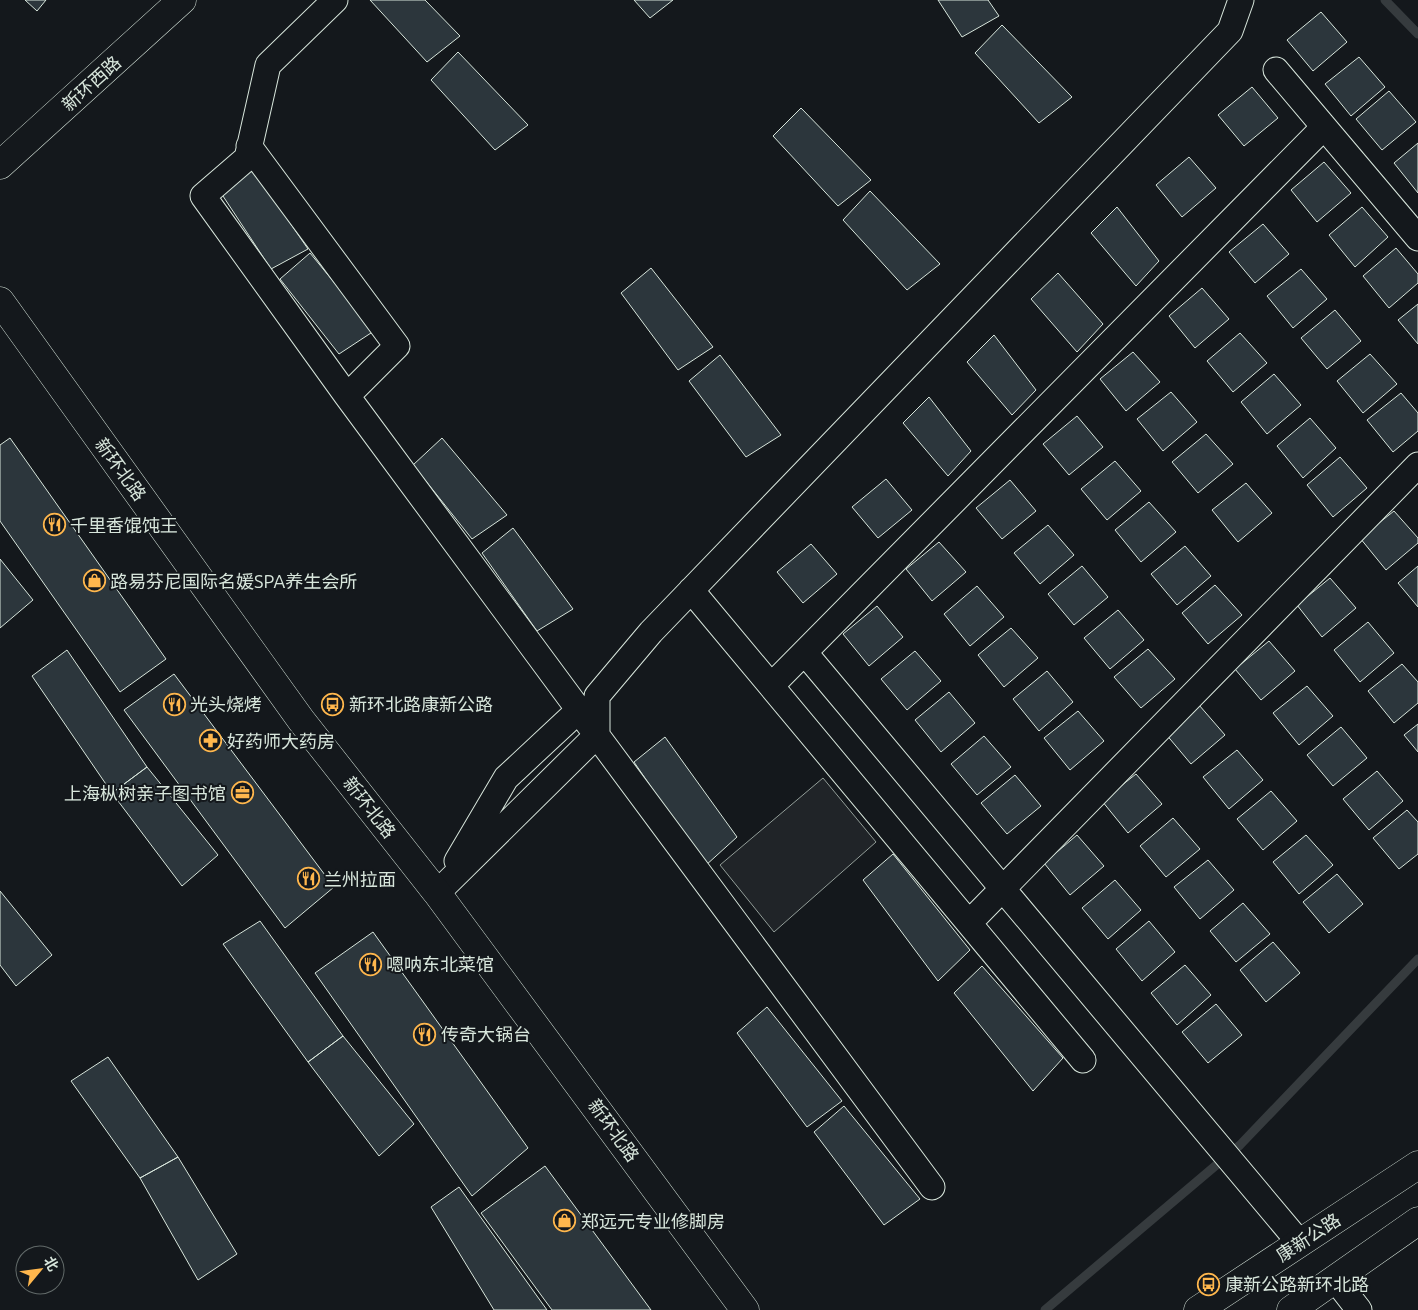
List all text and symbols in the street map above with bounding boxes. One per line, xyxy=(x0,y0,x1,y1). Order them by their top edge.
street label: 新环西路 xyxy=(58,51,124,115)
street label: 新环北路 xyxy=(92,434,150,504)
restaurant icon: 千里香馄饨王 xyxy=(42,513,66,537)
place label: 千里香馄饨王 xyxy=(70,515,178,535)
shop icon: 路易芬尼国际名媛SPA养生会所 xyxy=(82,569,106,593)
place label: 路易芬尼国际名媛SPA养生会所 xyxy=(110,571,357,591)
restaurant icon: 光头烧烤 xyxy=(162,692,186,716)
bus stop icon: 新环北路康新公路 xyxy=(321,692,345,716)
place label: 光头烧烤 xyxy=(190,694,262,714)
place label: 新环北路康新公路 xyxy=(349,694,493,714)
pharmacy icon: 好药师大药房 xyxy=(199,729,223,753)
place label: 好药师大药房 xyxy=(227,731,335,751)
street label: 新环北路 xyxy=(340,772,400,842)
office icon: 上海枞树亲子图书馆 xyxy=(230,781,254,805)
place label: 上海枞树亲子图书馆 xyxy=(64,783,226,803)
restaurant icon: 兰州拉面 xyxy=(296,867,320,891)
place label: 兰州拉面 xyxy=(324,869,396,889)
restaurant icon: 嗯呐东北菜馆 xyxy=(358,952,382,976)
place label: 嗯呐东北菜馆 xyxy=(386,954,494,974)
restaurant icon: 传奇大锅台 xyxy=(413,1022,437,1046)
place label: 传奇大锅台 xyxy=(441,1024,531,1044)
street label: 新环北路 xyxy=(585,1095,643,1165)
shop icon: 郑远元专业修脚房 xyxy=(553,1209,577,1233)
street label: 康新公路 xyxy=(1272,1209,1344,1265)
place label: 郑远元专业修脚房 xyxy=(581,1211,725,1231)
north arrow xyxy=(15,1245,65,1295)
text: 北 xyxy=(41,1254,62,1274)
bus stop icon: 康新公路新环北路 xyxy=(1197,1272,1221,1296)
place label: 康新公路新环北路 xyxy=(1225,1274,1369,1294)

